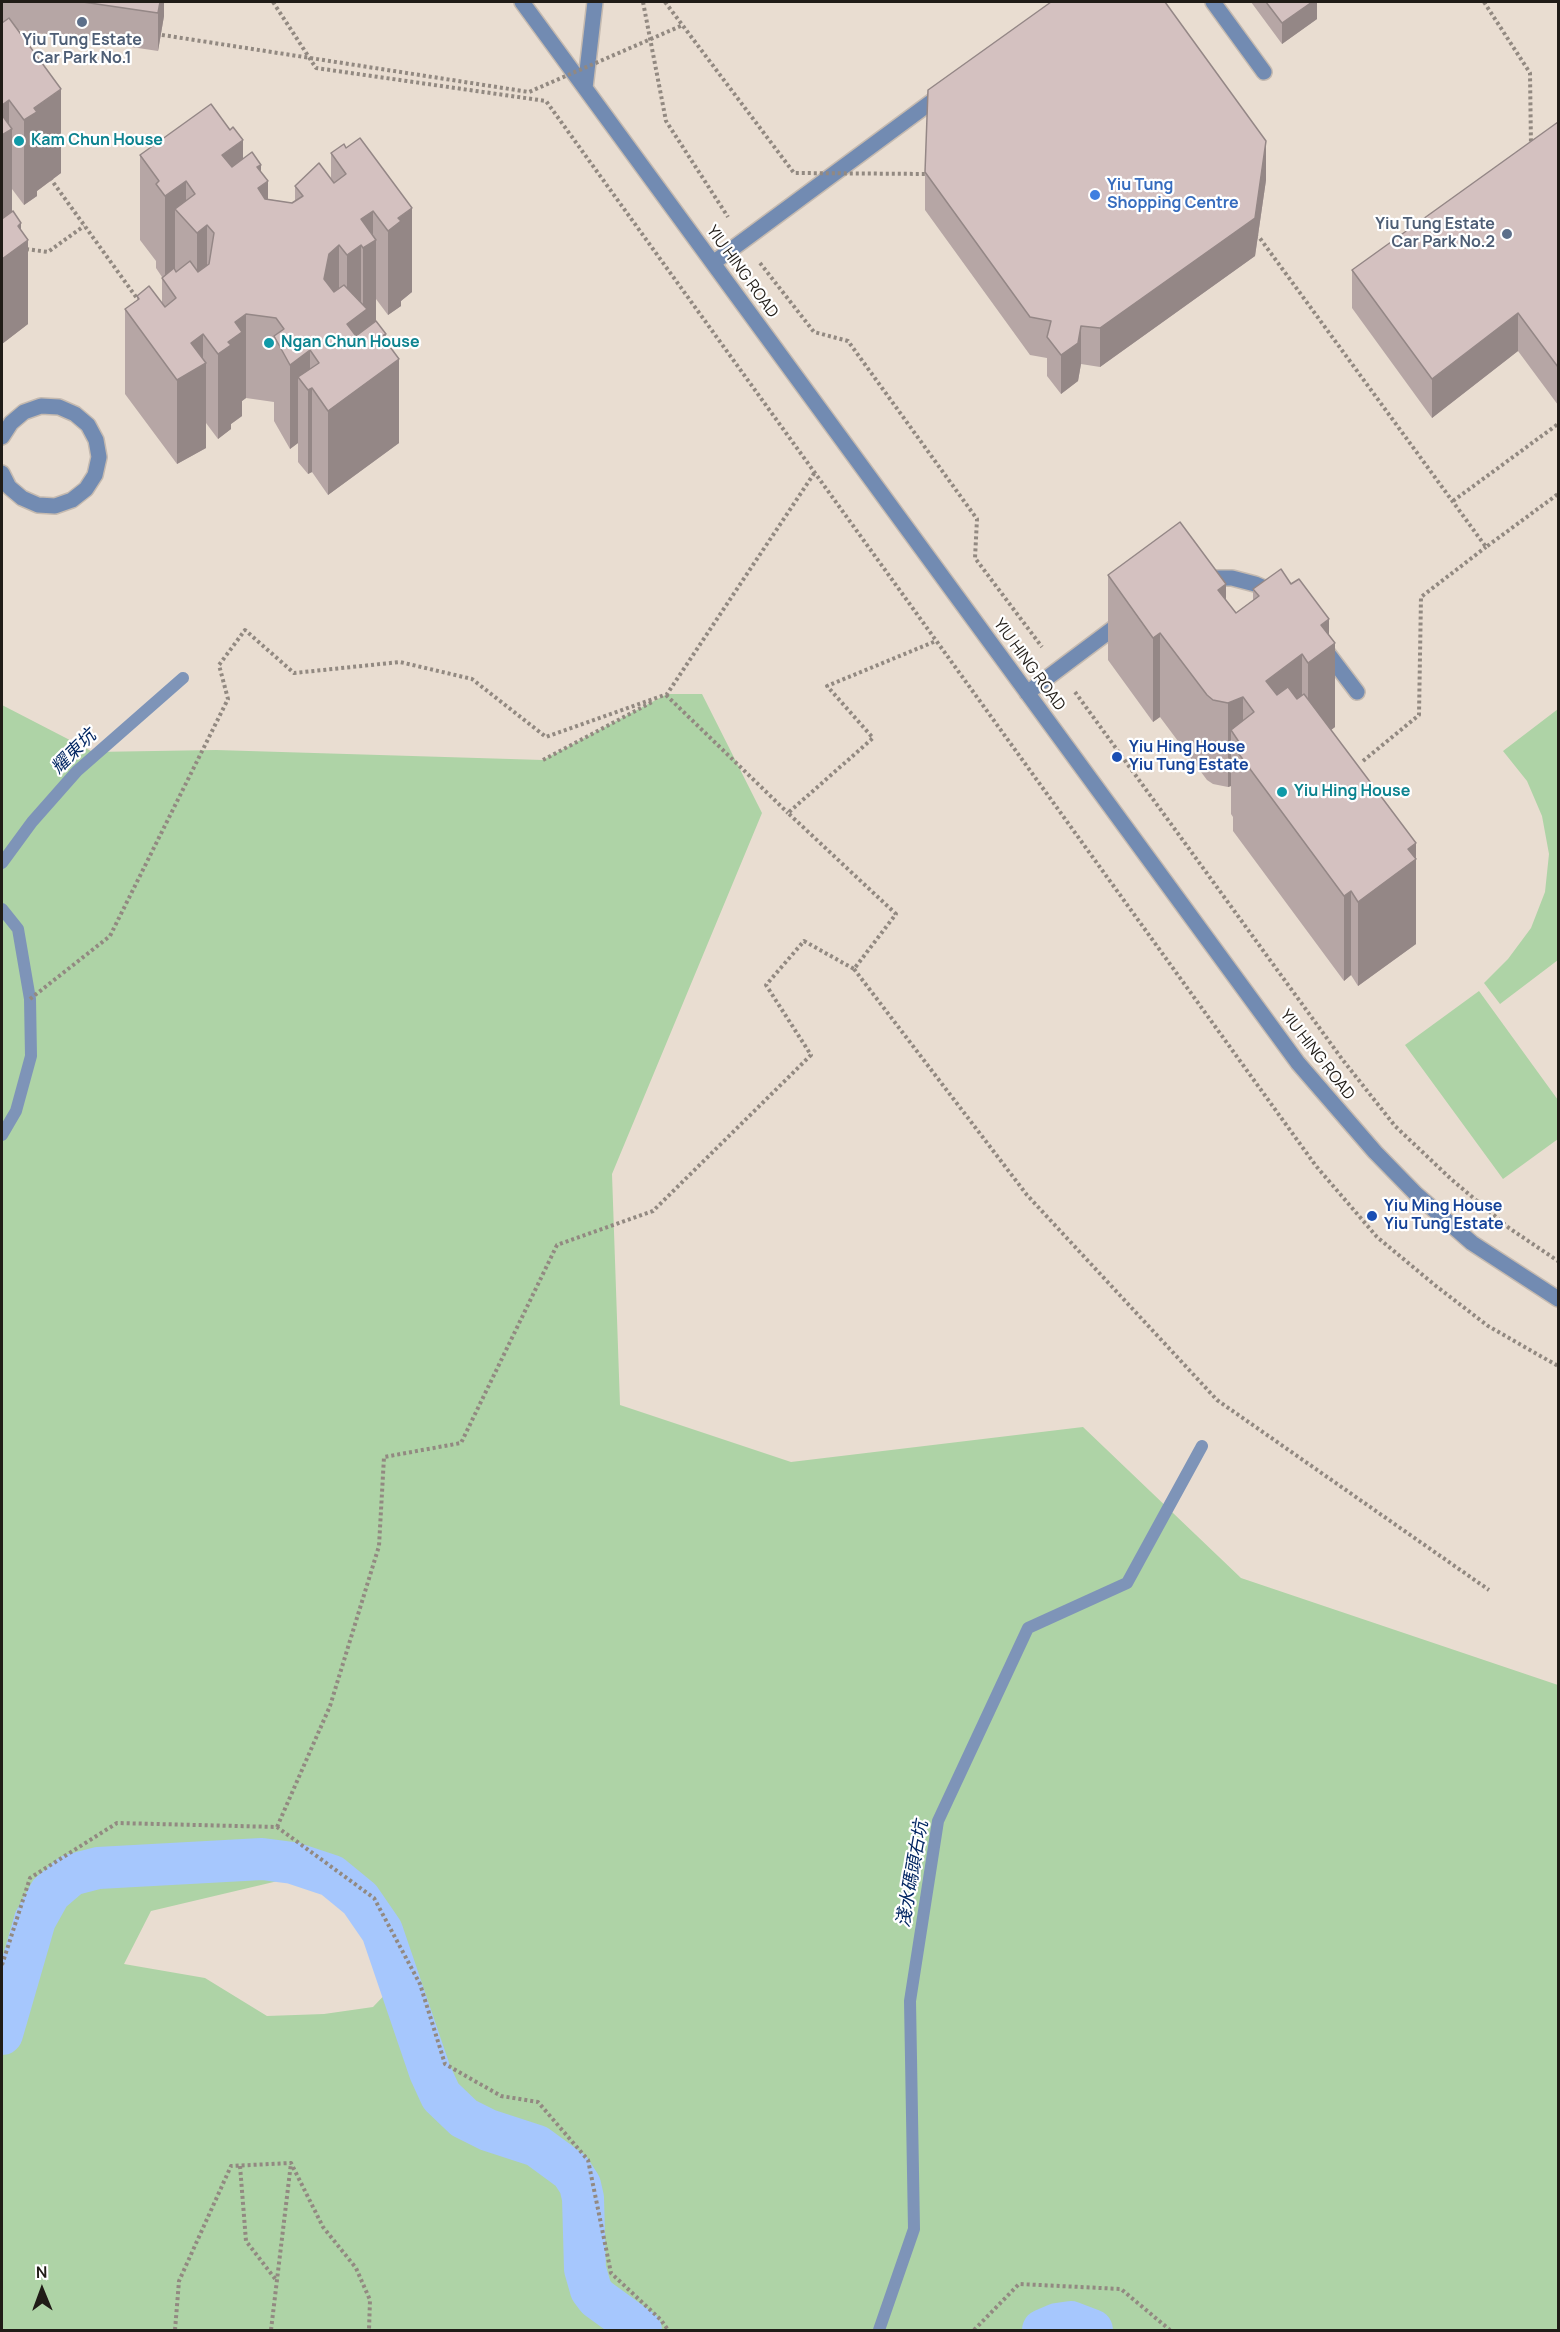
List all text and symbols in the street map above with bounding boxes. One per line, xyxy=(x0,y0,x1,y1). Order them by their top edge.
marker: Yiu Tung Estate Car Park No.1 xyxy=(75,15,89,29)
place label: Yiu Tung Estate Car Park No.1 xyxy=(22,31,142,69)
place label: Kam Chun House xyxy=(31,131,163,151)
marker: Kam Chun House xyxy=(12,134,26,148)
place label: Yiu Tung Shopping Centre xyxy=(1107,176,1239,214)
marker: Yiu Tung Shopping Centre xyxy=(1088,188,1102,202)
place label: Yiu Tung Estate Car Park No.2 xyxy=(1375,215,1495,253)
street label: YIU HING ROAD xyxy=(702,222,782,322)
marker: Yiu Tung Estate Car Park No.2 xyxy=(1500,227,1514,241)
place label: Ngan Chun House xyxy=(281,333,420,353)
marker: Ngan Chun House xyxy=(262,336,276,350)
street label: YIU HING ROAD xyxy=(989,615,1069,715)
water label: 耀東坑 xyxy=(47,725,101,779)
place label: Yiu Hing House Yiu Tung Estate xyxy=(1129,738,1249,776)
marker: Yiu Hing House Yiu Tung Estate xyxy=(1110,750,1124,764)
place label: Yiu Hing House xyxy=(1294,782,1410,802)
marker: Yiu Hing House xyxy=(1275,785,1289,799)
street label: YIU HING ROAD xyxy=(1276,1006,1358,1104)
place label: Yiu Ming House Yiu Tung Estate xyxy=(1384,1197,1504,1235)
marker: Yiu Ming House Yiu Tung Estate xyxy=(1365,1209,1379,1223)
water label: 淺水碼頭右坑 xyxy=(893,1819,933,1929)
north arrow xyxy=(12,2260,72,2320)
text: N xyxy=(36,2261,48,2283)

